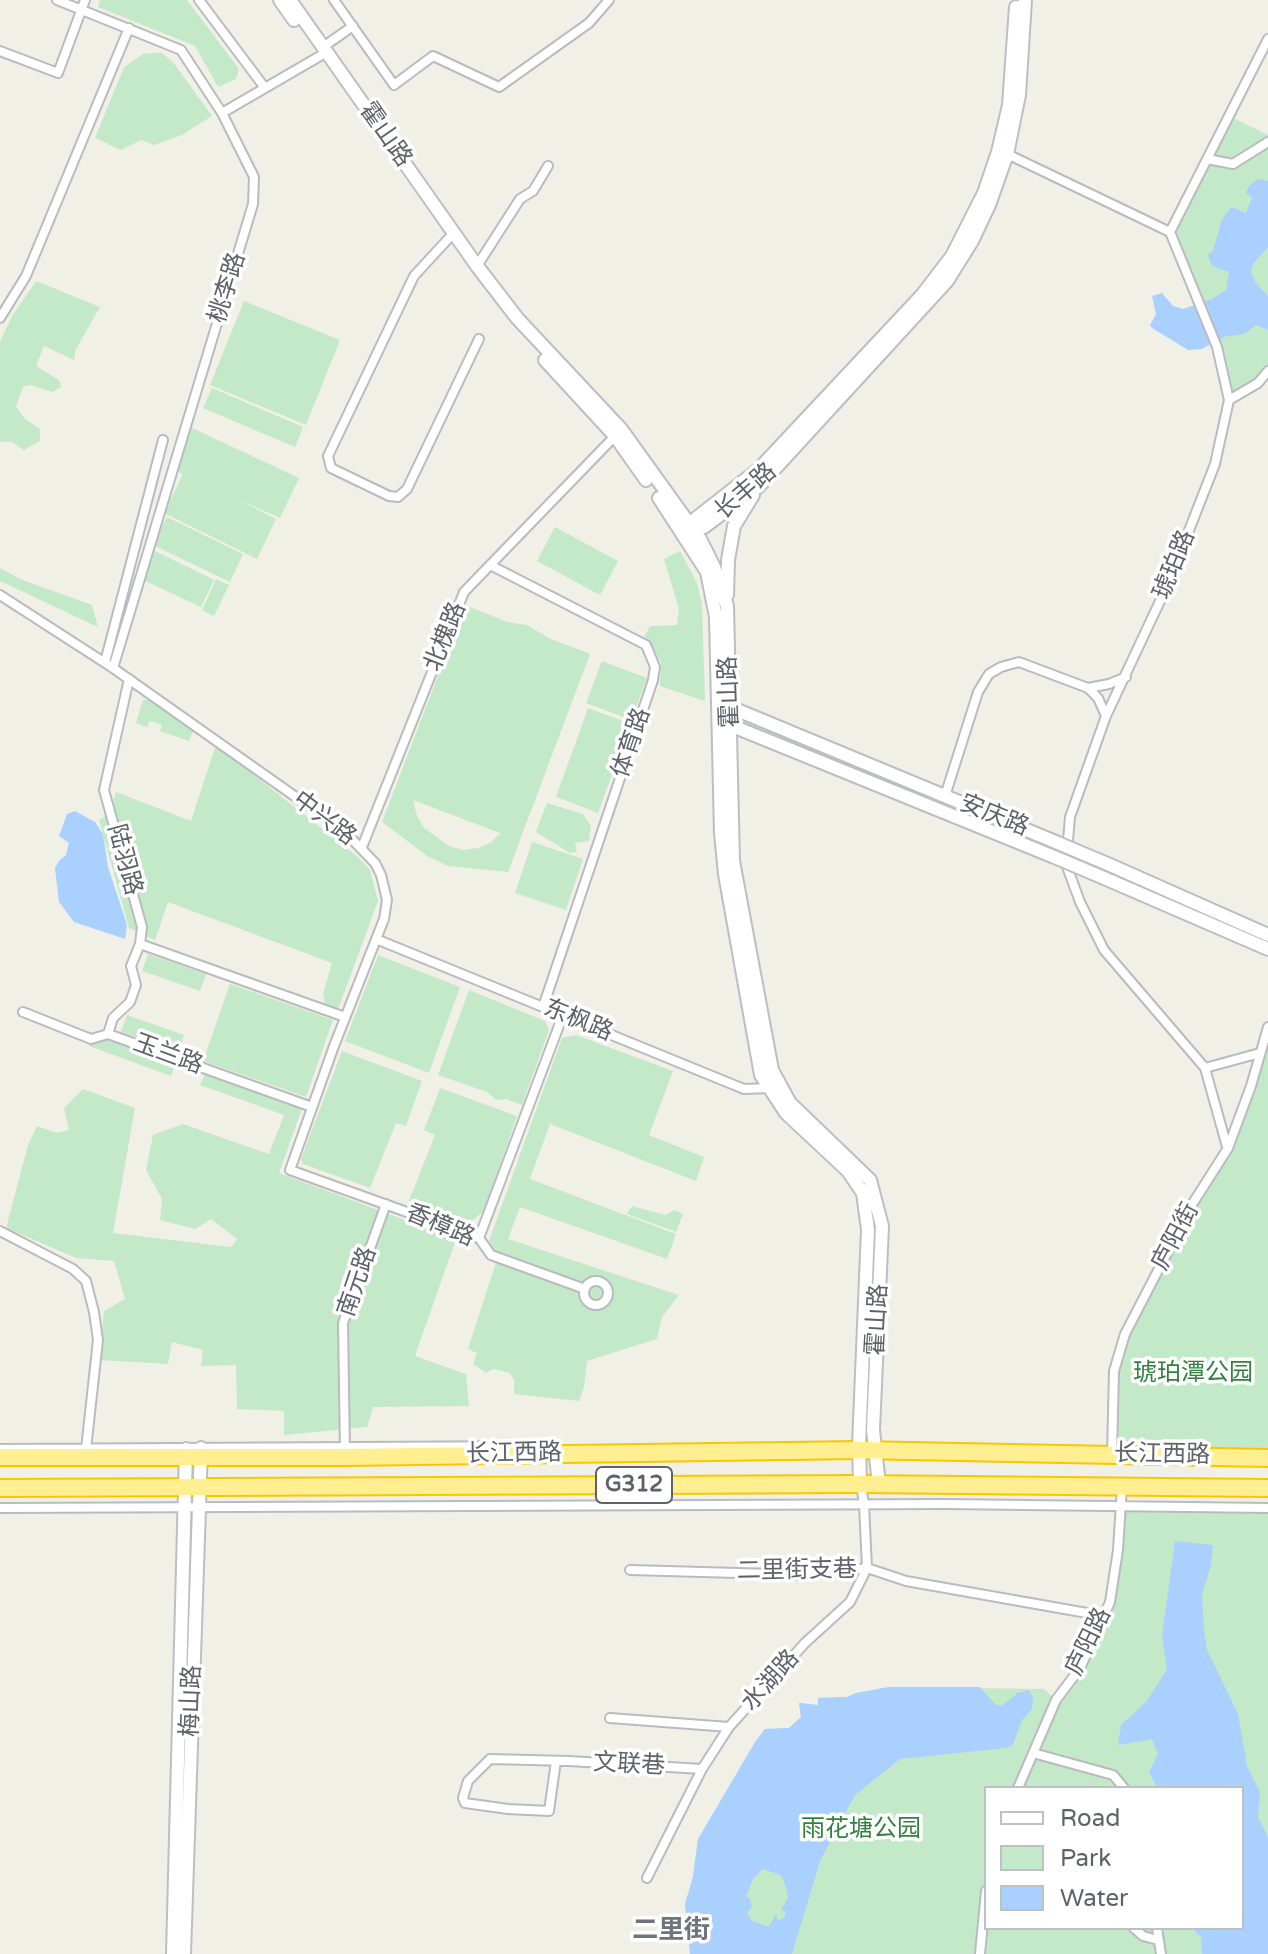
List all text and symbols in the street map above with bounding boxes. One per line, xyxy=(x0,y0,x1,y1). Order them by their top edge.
street label: 霍山路 xyxy=(353,97,417,173)
street label: 桃李路 xyxy=(204,249,252,327)
street label: 长丰路 xyxy=(709,458,783,526)
street label: 琥珀路 xyxy=(1148,526,1202,604)
street label: 北槐路 xyxy=(419,598,473,676)
street label: 霍山路 xyxy=(714,656,746,728)
street label: 体育路 xyxy=(607,704,657,782)
street label: 中兴路 xyxy=(287,786,361,852)
street label: 安庆路 xyxy=(955,789,1033,843)
street label: 陆羽路 xyxy=(101,821,147,899)
street label: 东枫路 xyxy=(539,994,617,1048)
street label: 玉兰路 xyxy=(129,1029,207,1081)
street label: 庐阳街 xyxy=(1146,1198,1206,1276)
street label: 香樟路 xyxy=(401,1199,479,1253)
street label: 南元路 xyxy=(333,1243,383,1321)
street label: 霍山路 xyxy=(862,1283,894,1357)
park label: 琥珀潭公园 xyxy=(1133,1360,1253,1388)
street label: 长江西路 xyxy=(466,1439,562,1469)
street label: 长江西路 xyxy=(1114,1440,1210,1470)
road number: G312 xyxy=(596,1467,672,1503)
street label: 二里街支巷 xyxy=(737,1556,857,1586)
street label: 庐阳路 xyxy=(1060,1603,1118,1681)
street label: 水湖路 xyxy=(736,1645,806,1717)
street label: 梅山路 xyxy=(176,1665,208,1737)
street label: 文联巷 xyxy=(592,1749,666,1781)
legend xyxy=(984,1786,1244,1930)
text: Road xyxy=(1060,1804,1120,1833)
park label: 雨花塘公园 xyxy=(801,1816,921,1844)
text: Park xyxy=(1060,1844,1111,1873)
text: Water xyxy=(1060,1884,1128,1913)
district label: 二里街 xyxy=(632,1915,710,1947)

